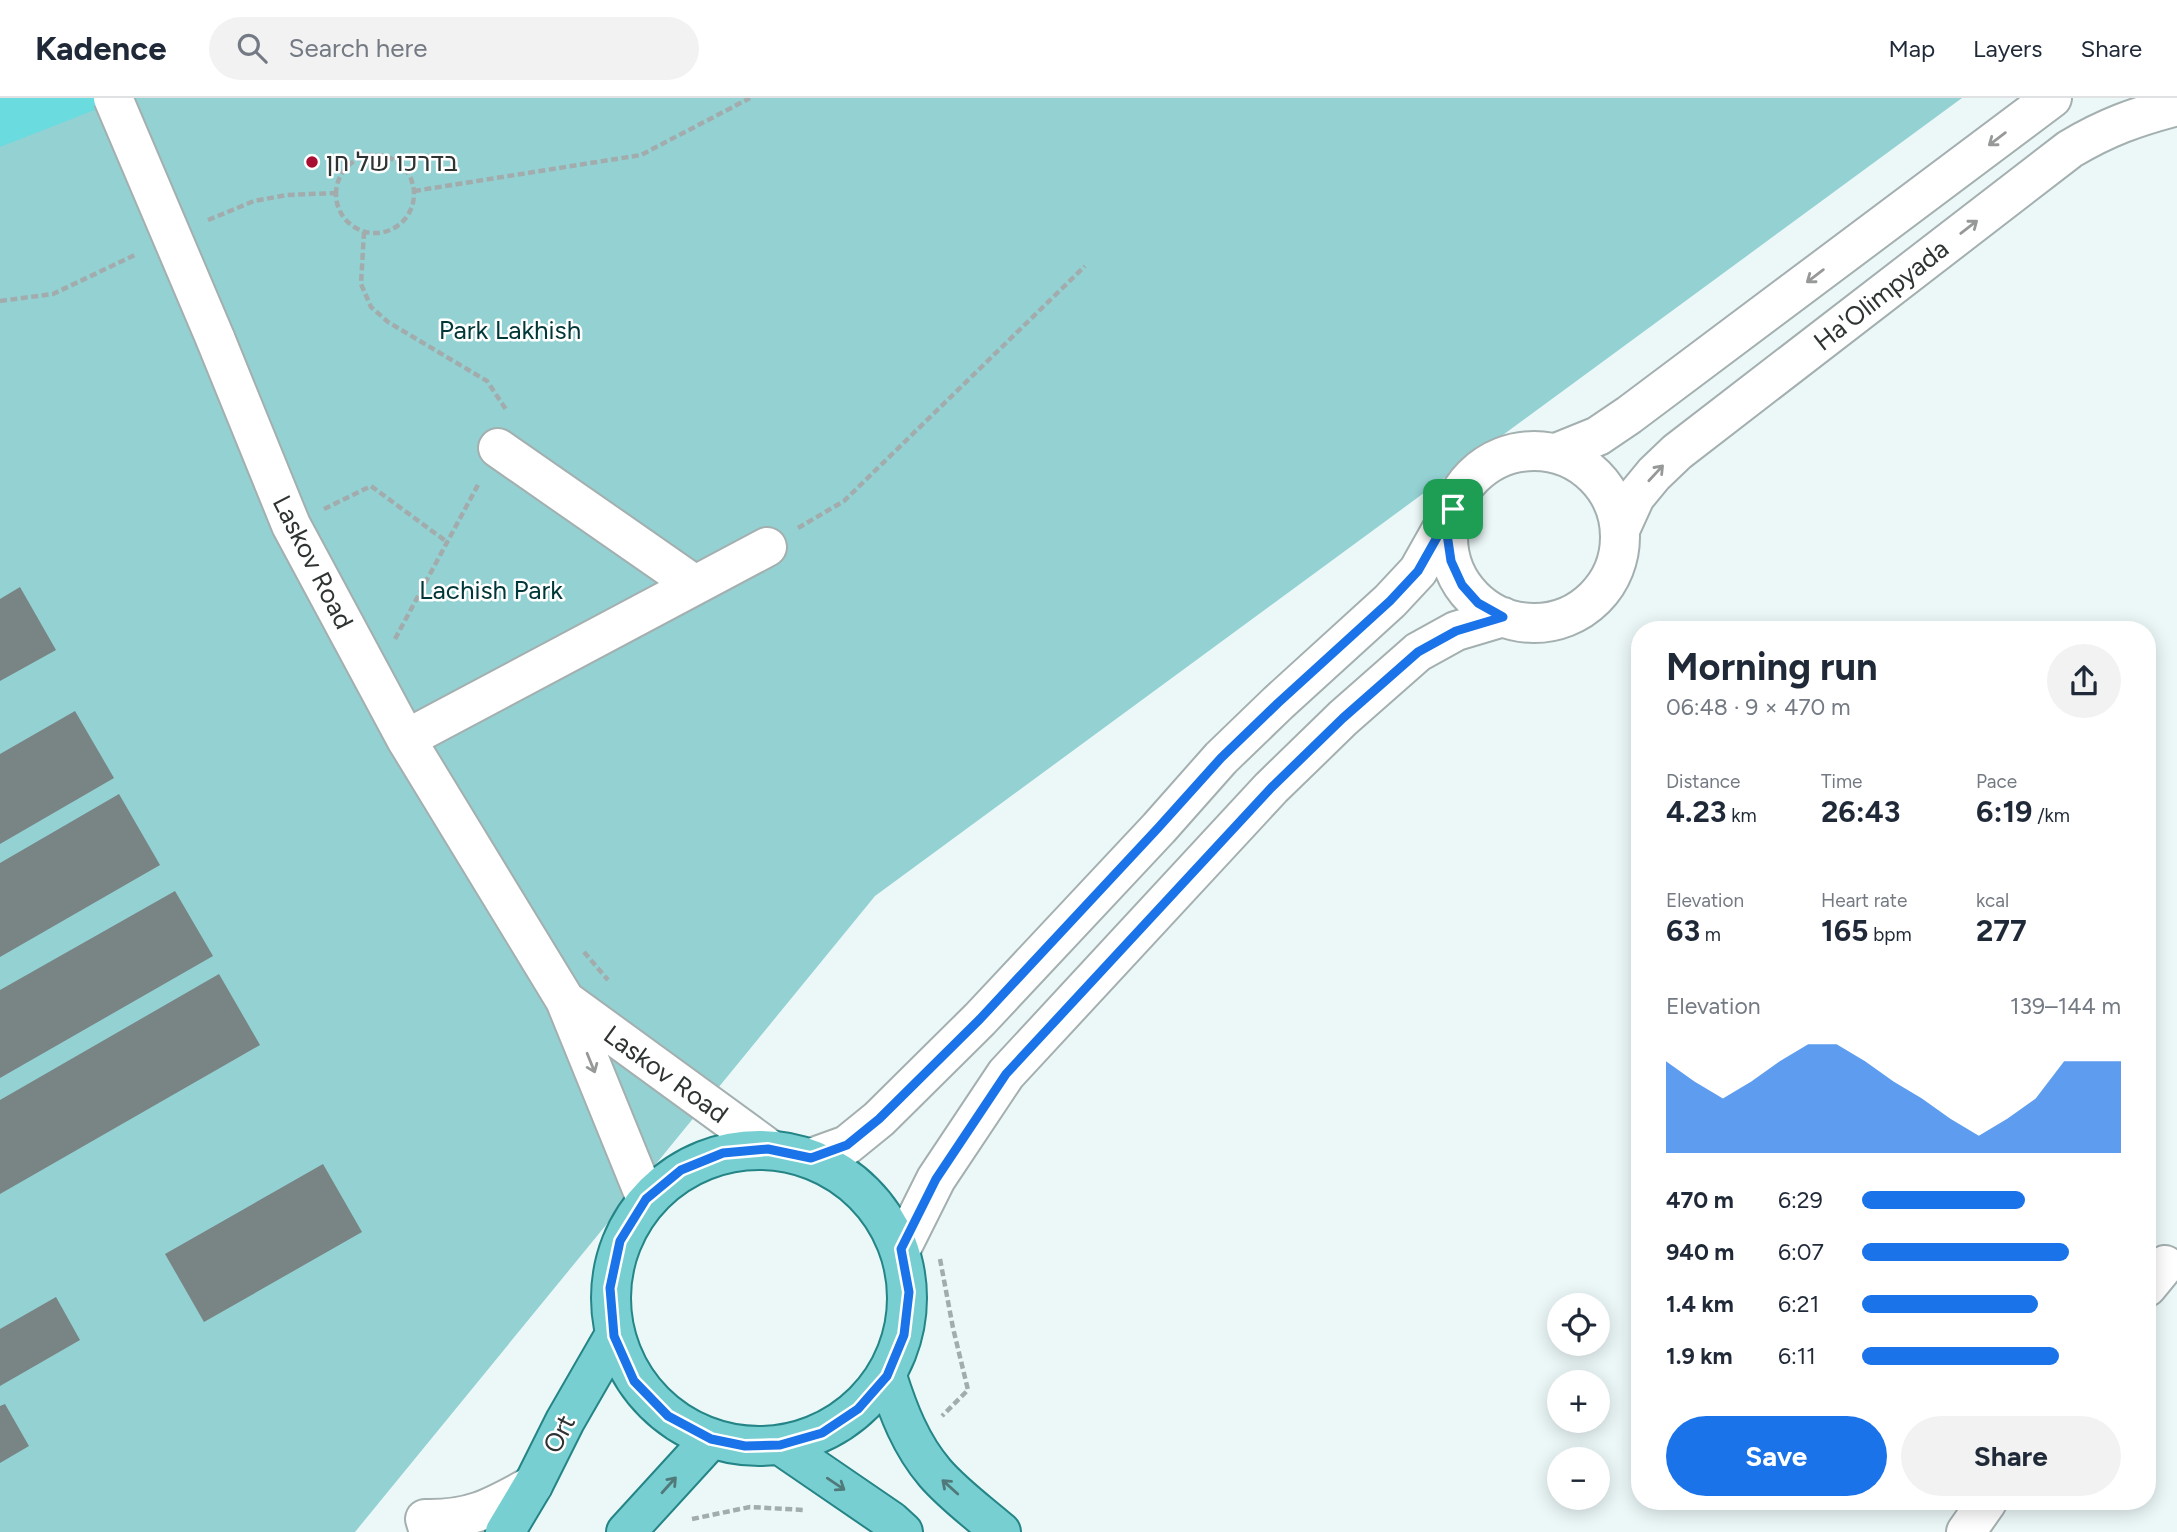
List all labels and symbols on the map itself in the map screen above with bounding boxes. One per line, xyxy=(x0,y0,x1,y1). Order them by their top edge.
one-way arrow xyxy=(1988,132,2007,146)
place label: בדרכו של חן xyxy=(326,146,458,178)
marker: בדרכו של חן xyxy=(304,154,320,170)
one-way arrow xyxy=(1960,219,1978,234)
street label: Ha'Olimpyada xyxy=(1807,232,1955,358)
one-way arrow xyxy=(1806,268,1825,283)
park label: Park Lakhish xyxy=(439,314,581,346)
one-way arrow xyxy=(1647,465,1664,482)
pin xyxy=(1423,479,1483,539)
street label: Laskov Road xyxy=(266,490,360,634)
park label: Lachish Park xyxy=(419,574,563,606)
street label: Laskov Road xyxy=(598,1018,734,1130)
one-way arrow xyxy=(585,1052,598,1074)
street label: Ort xyxy=(536,1409,582,1459)
one-way arrow xyxy=(660,1477,677,1494)
one-way arrow xyxy=(826,1477,845,1491)
one-way arrow xyxy=(941,1479,959,1495)

